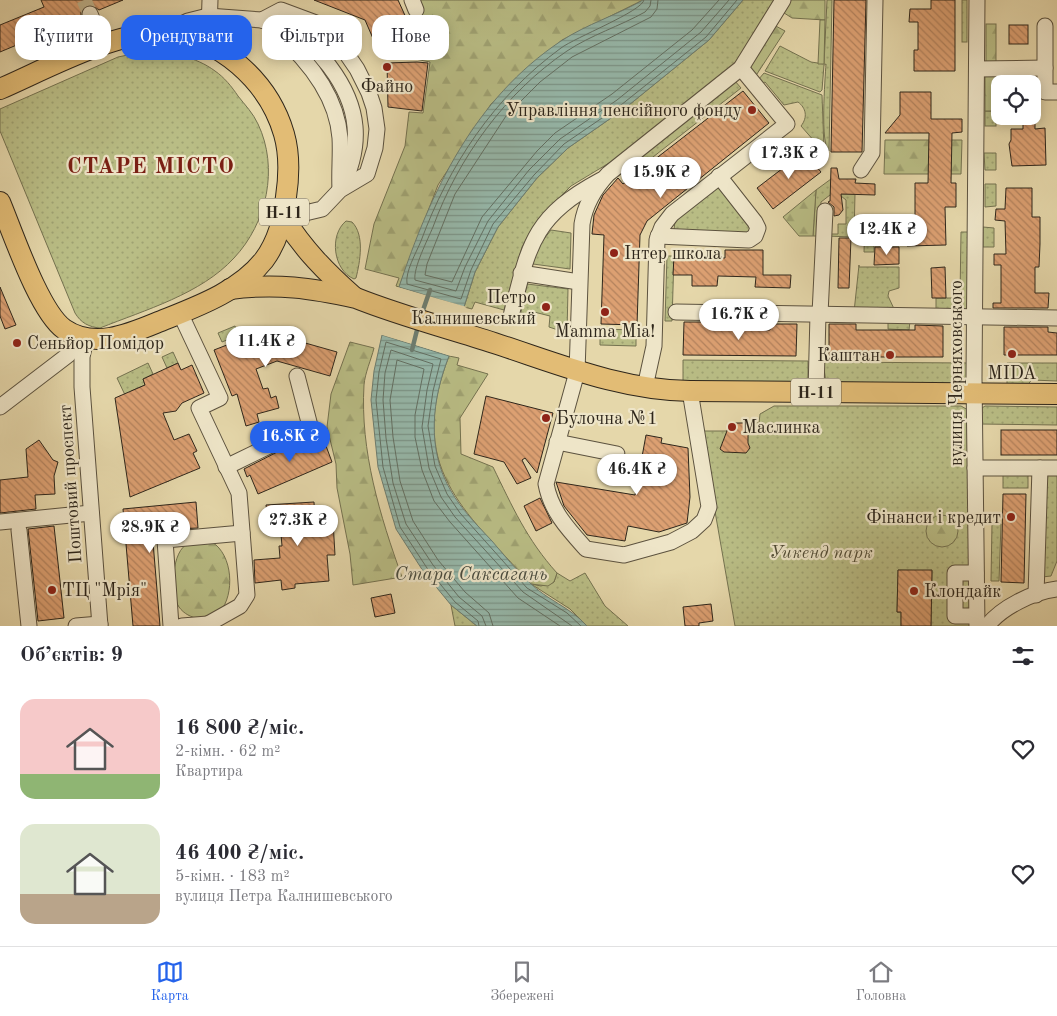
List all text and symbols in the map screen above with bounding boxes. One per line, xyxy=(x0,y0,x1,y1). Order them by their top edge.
chip: Купити xyxy=(15,15,111,60)
chip: Орендувати xyxy=(121,15,252,60)
chip: Фільтри xyxy=(262,15,362,60)
chip: Нове xyxy=(372,15,449,60)
marker: Файно xyxy=(381,61,393,73)
map controls xyxy=(991,75,1041,125)
button: locate xyxy=(991,75,1041,125)
place label: Файно xyxy=(361,78,413,96)
place label: Управління пенсійного фонду xyxy=(506,102,742,121)
marker: Управління пенсійного фонду xyxy=(746,104,758,116)
pin: 17.3K ₴ xyxy=(743,138,835,180)
text: 17.3K ₴ xyxy=(760,146,818,162)
district label: СТАРЕ МІСТО xyxy=(67,156,235,178)
pin: 15.9K ₴ xyxy=(615,156,707,199)
text: 15.9K ₴ xyxy=(632,165,690,181)
road number: Н-11 xyxy=(259,198,309,226)
pin: 12.4K ₴ xyxy=(841,214,933,256)
text: 12.4K ₴ xyxy=(858,222,916,238)
place label: Інтер школа xyxy=(624,245,722,263)
marker: Інтер школа xyxy=(608,247,620,259)
street label: вулиця Черняховського xyxy=(948,280,966,466)
place label: Петро Калнишевський xyxy=(411,289,536,328)
pin: 16.7K ₴ xyxy=(693,298,785,341)
marker: Петро Калнишевський xyxy=(540,301,552,313)
marker: Mamma Mia! xyxy=(599,306,611,318)
text: 16.7K ₴ xyxy=(710,307,768,323)
place label: Mamma Mia! xyxy=(555,323,655,341)
pin: 11.4K ₴ xyxy=(220,326,312,368)
text: 11.4K ₴ xyxy=(237,334,295,350)
place label: Сеньйор Помідор xyxy=(27,335,164,353)
marker: Сеньйор Помідор xyxy=(11,337,23,349)
place label: Каштан xyxy=(817,347,880,365)
marker: MIDA xyxy=(1006,348,1018,360)
marker: Каштан xyxy=(884,349,896,361)
place label: MIDA xyxy=(988,365,1037,383)
road number: Н-11 xyxy=(791,378,841,406)
street label: Поштовий проспект xyxy=(56,404,86,564)
place label: Булочна №1 xyxy=(556,410,658,428)
marker: Булочна №1 xyxy=(540,412,552,424)
place label: Маслинка xyxy=(742,419,820,437)
pin: 16.8K ₴ xyxy=(244,420,336,463)
marker: Маслинка xyxy=(726,421,738,433)
text: 16.8K ₴ xyxy=(261,429,319,445)
pin: 46.4K ₴ xyxy=(591,454,683,496)
text: 46.4K ₴ xyxy=(608,462,666,478)
pin: 27.3K ₴ xyxy=(252,504,344,547)
place label: Фінанси і кредит xyxy=(866,509,1001,527)
marker: Фінанси і кредит xyxy=(1005,511,1017,523)
pin: 28.9K ₴ xyxy=(104,512,196,554)
text: 27.3K ₴ xyxy=(269,513,327,529)
text: 28.9K ₴ xyxy=(121,520,179,536)
park label: Уикенд парк xyxy=(769,544,873,562)
water label: Стара Саксагань xyxy=(394,566,548,585)
place label: ТЦ "Мрія" xyxy=(62,582,147,600)
place label: Клондайк xyxy=(924,583,1001,601)
marker: ТЦ "Мрія" xyxy=(46,584,58,596)
marker: Клондайк xyxy=(908,585,920,597)
icon: filters xyxy=(1009,642,1037,670)
text: Об’єктів: 9 xyxy=(20,645,123,666)
text: 16 800 ₴/міс. xyxy=(175,718,304,739)
icon: home xyxy=(60,719,120,779)
icon: heart xyxy=(1009,735,1037,763)
text: 2-кімн. · 62 m² xyxy=(175,744,280,760)
text: Квартира xyxy=(175,764,243,780)
text: 46 400 ₴/міс. xyxy=(175,843,304,864)
icon: home xyxy=(60,844,120,904)
icon: heart xyxy=(1009,860,1037,888)
text: 5-кімн. · 183 m² xyxy=(175,869,290,885)
text: вулиця Петра Калнишевського xyxy=(175,889,393,905)
tab: Карта xyxy=(151,958,189,1005)
tab: Збережені xyxy=(490,958,554,1005)
tab: Головна xyxy=(856,958,906,1005)

